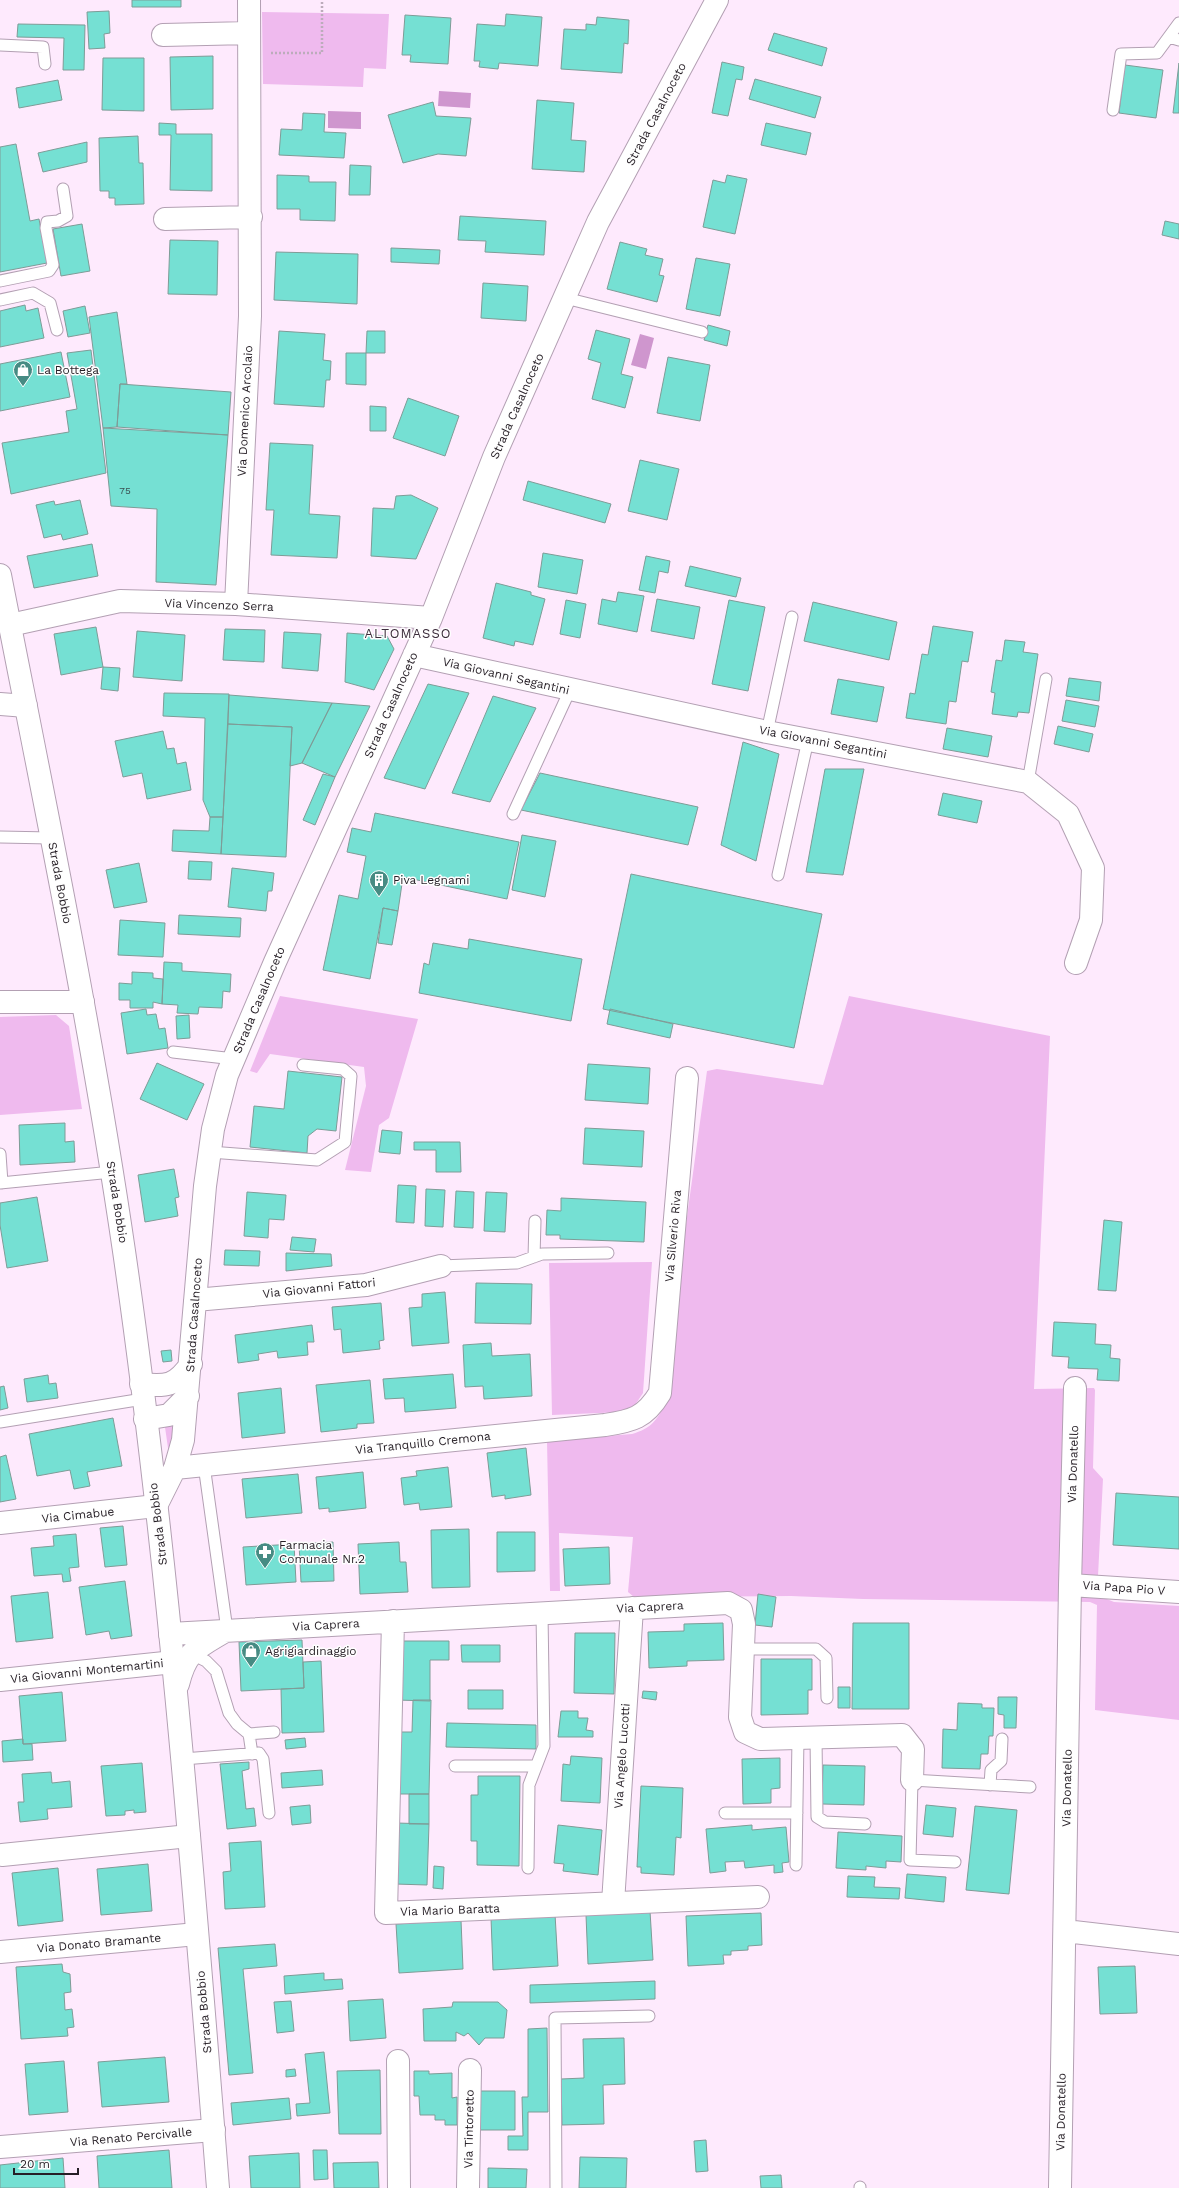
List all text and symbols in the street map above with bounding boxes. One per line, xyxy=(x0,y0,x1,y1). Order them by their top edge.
street label: Strada Casalnoceto xyxy=(623,60,689,168)
street label: Via Domenico Arcolaio xyxy=(235,345,255,477)
street label: Strada Casalnoceto xyxy=(487,351,547,461)
shop icon: La Bottega xyxy=(12,359,34,387)
place label: La Bottega xyxy=(37,363,99,377)
house number: 75 xyxy=(119,485,131,496)
street label: Via Vincenzo Serra xyxy=(164,596,274,614)
district label: ALTOMASSO xyxy=(365,626,451,641)
street label: Strada Casalnoceto xyxy=(361,650,421,760)
street label: Via Giovanni Segantini xyxy=(441,655,571,697)
street label: Via Giovanni Segantini xyxy=(758,723,888,761)
street label: Strada Bobbio xyxy=(45,841,75,925)
building icon: Piva Legnami xyxy=(368,869,390,897)
place label: Piva Legnami xyxy=(393,873,469,887)
street label: Strada Casalnoceto xyxy=(230,945,288,1055)
street label: Strada Bobbio xyxy=(104,1160,130,1244)
street label: Via Silverio Riva xyxy=(662,1189,684,1283)
street label: Strada Casalnoceto xyxy=(183,1257,205,1373)
street label: Via Giovanni Fattori xyxy=(262,1275,376,1301)
street label: Via Donatello xyxy=(1065,1425,1081,1503)
street label: Via Tranquillo Cremona xyxy=(355,1429,492,1457)
street label: Strada Bobbio xyxy=(146,1482,170,1566)
street label: Via Cimabue xyxy=(41,1504,115,1526)
place label: Farmacia Comunale Nr.2 xyxy=(279,1538,365,1566)
pharmacy icon: Farmacia Comunale Nr.2 xyxy=(254,1541,276,1569)
street label: Via Papa Pio V xyxy=(1082,1578,1166,1598)
street label: Via Caprera xyxy=(616,1598,684,1616)
street label: Via Caprera xyxy=(292,1616,360,1634)
shop icon: Agrigiardinaggio xyxy=(240,1640,262,1668)
place label: Agrigiardinaggio xyxy=(265,1644,357,1658)
street label: Via Giovanni Montemartini xyxy=(10,1656,164,1686)
street label: Via Angelo Lucotti xyxy=(611,1703,633,1809)
street label: Via Donatello xyxy=(1059,1749,1075,1827)
street label: Via Mario Baratta xyxy=(400,1901,500,1919)
street label: Via Donato Bramante xyxy=(36,1931,162,1955)
street label: Strada Bobbio xyxy=(193,1970,215,2054)
street label: Via Donatello xyxy=(1053,2073,1069,2151)
street label: Via Tintoretto xyxy=(461,2089,477,2169)
street label: Via Renato Percivalle xyxy=(69,2125,193,2149)
scale bar xyxy=(14,2150,78,2176)
text: 20 m xyxy=(20,2157,50,2171)

